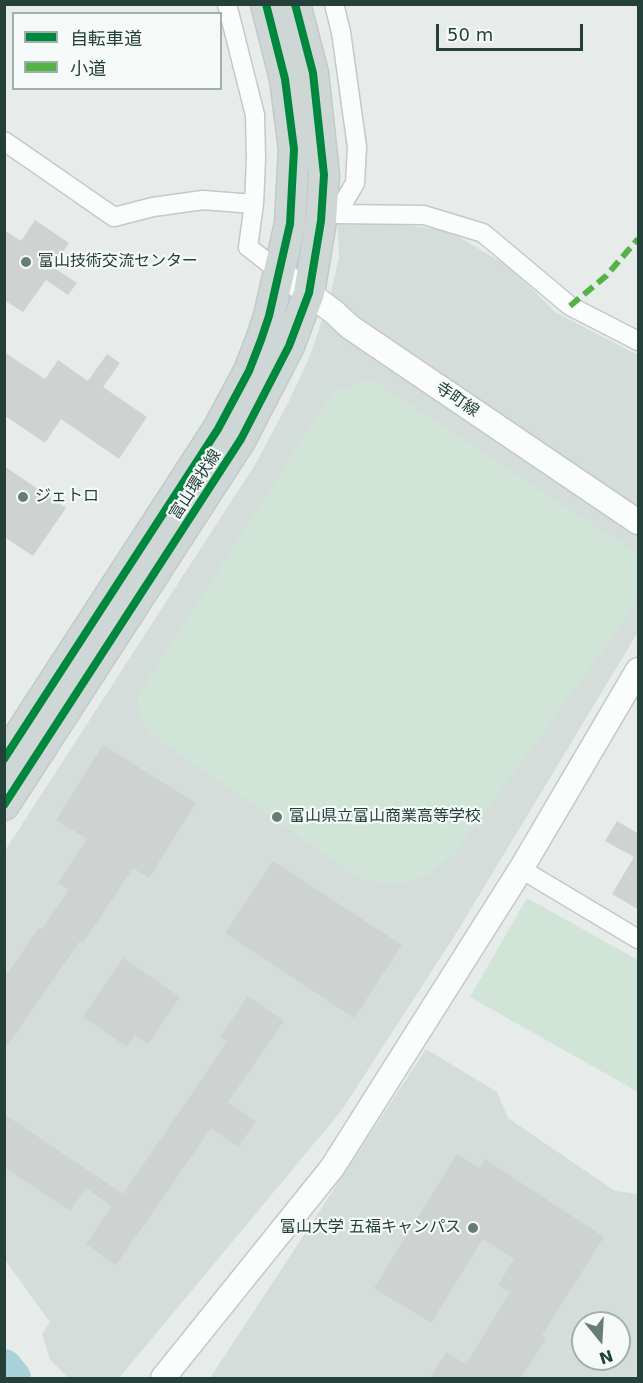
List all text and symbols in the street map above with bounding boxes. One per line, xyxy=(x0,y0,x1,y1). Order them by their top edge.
legend xyxy=(12,12,222,90)
scale bar xyxy=(439,12,586,50)
text: 50 m xyxy=(447,24,493,45)
text: 自転車道 xyxy=(70,28,142,49)
text: 小道 xyxy=(70,58,106,79)
place label: 富山技術交流センター xyxy=(38,252,198,272)
marker: 富山技術交流センター xyxy=(19,255,33,269)
street label: 寺町線 xyxy=(432,379,482,421)
street label: 富山環状線 xyxy=(166,446,226,524)
place label: ジェトロ xyxy=(35,487,99,507)
marker: ジェトロ xyxy=(16,490,30,504)
place label: 富山県立富山商業高等学校 xyxy=(289,807,481,827)
marker: 富山県立富山商業高等学校 xyxy=(270,810,284,824)
place label: 富山大学 五福キャンパス xyxy=(280,1218,461,1238)
marker: 富山大学 五福キャンパス xyxy=(466,1221,480,1235)
north arrow xyxy=(571,1311,631,1371)
text: N xyxy=(597,1346,615,1368)

